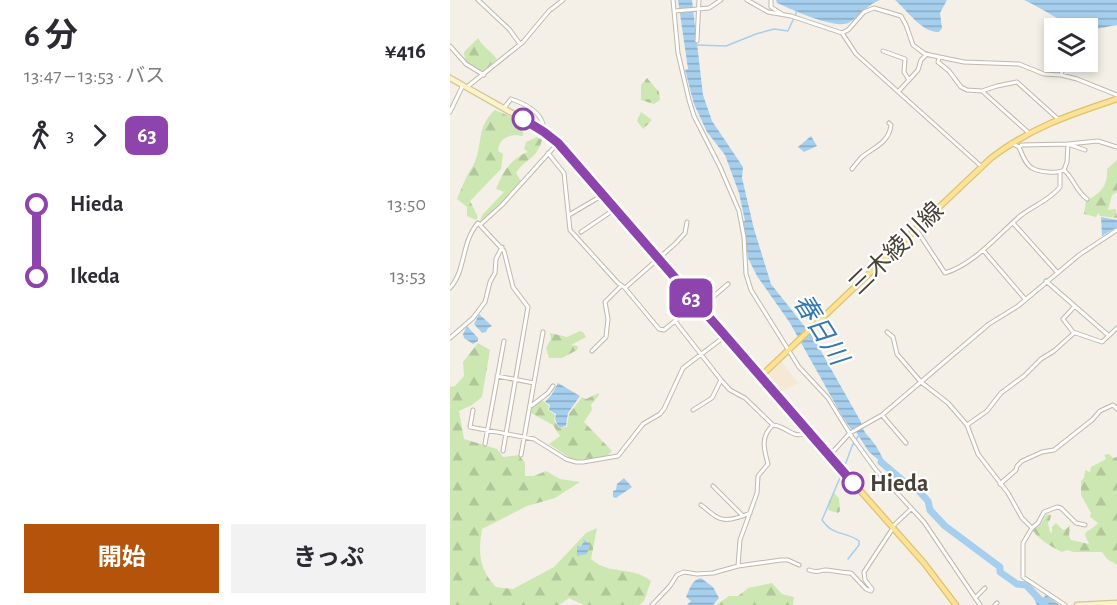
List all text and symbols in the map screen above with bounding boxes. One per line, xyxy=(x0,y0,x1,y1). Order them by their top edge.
map controls xyxy=(1044,18,1098,72)
button: layers xyxy=(1044,18,1098,72)
text: 6 分 xyxy=(24,20,78,53)
text: ¥416 xyxy=(385,40,426,62)
text: 13:47 – 13:53 · バス xyxy=(24,66,165,86)
unlabelled marker xyxy=(512,108,534,130)
icon: walk xyxy=(24,119,57,152)
icon: forward xyxy=(83,119,116,152)
text: 3 xyxy=(66,125,74,145)
text: 63 xyxy=(137,125,156,146)
text: Hieda xyxy=(70,193,124,215)
text: 13:50 xyxy=(387,194,426,214)
street label: 三木綾川線 xyxy=(844,197,948,299)
text: Ikeda xyxy=(70,265,120,287)
text: 13:53 xyxy=(390,266,426,286)
line badge: 63 xyxy=(664,278,718,318)
text: 63 xyxy=(681,288,701,309)
water label: 春日川 xyxy=(788,289,854,372)
marker: Hieda xyxy=(842,472,864,494)
place label: Hieda xyxy=(870,472,928,496)
button: 開始 xyxy=(24,524,219,593)
button: きっぷ xyxy=(231,524,426,593)

